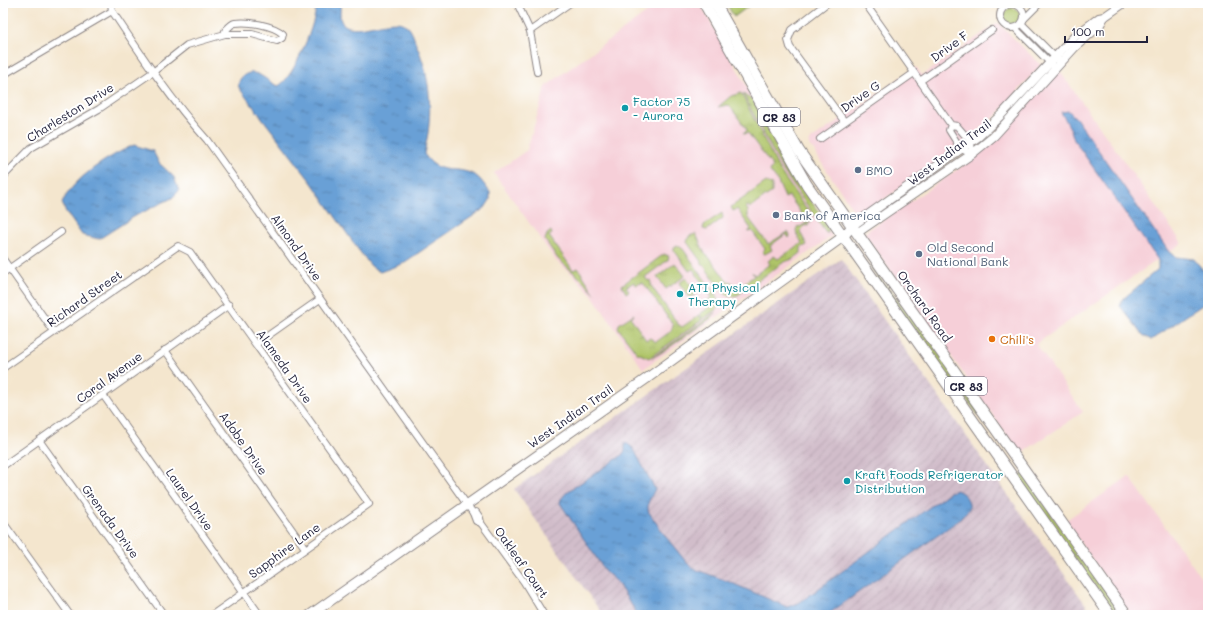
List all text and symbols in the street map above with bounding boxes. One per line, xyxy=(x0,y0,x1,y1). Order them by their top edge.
scale bar xyxy=(1065,18,1147,44)
text: 100 m xyxy=(1071,23,1105,39)
street label: Drive F xyxy=(927,27,971,65)
street label: Drive G xyxy=(837,77,883,115)
street label: Charleston Drive xyxy=(23,79,117,145)
place label: Factor 75 - Aurora xyxy=(633,93,690,123)
marker: Factor 75 - Aurora xyxy=(620,103,630,113)
road number: CR 83 xyxy=(758,108,800,126)
street label: West Indian Trail xyxy=(904,115,994,189)
place label: BMO xyxy=(866,162,893,178)
marker: BMO xyxy=(853,165,863,175)
place label: Bank of America xyxy=(784,207,881,223)
marker: Bank of America xyxy=(771,210,781,220)
street label: Almond Drive xyxy=(268,211,326,283)
place label: Old Second National Bank xyxy=(927,239,1008,269)
marker: Old Second National Bank xyxy=(914,249,924,259)
street label: Richard Street xyxy=(43,266,125,330)
street label: Orchard Road xyxy=(894,267,956,345)
place label: ATI Physical Therapy xyxy=(688,279,760,309)
marker: ATI Physical Therapy xyxy=(675,289,685,299)
street label: Alameda Drive xyxy=(254,326,316,406)
place label: Chili's xyxy=(1000,331,1034,347)
marker: Chili's xyxy=(987,334,997,344)
street label: Coral Avenue xyxy=(73,348,145,406)
road number: CR 83 xyxy=(945,377,987,395)
street label: West Indian Trail xyxy=(524,380,616,452)
street label: Adobe Drive xyxy=(216,408,272,478)
street label: Laurel Drive xyxy=(163,465,217,533)
place label: Kraft Foods Refrigerator Distribution xyxy=(855,466,1004,496)
marker: Kraft Foods Refrigerator Distribution xyxy=(842,476,852,486)
street label: Grenada Drive xyxy=(79,481,143,561)
street label: Sapphire Lane xyxy=(245,519,323,581)
street label: Oakleaf Court xyxy=(492,523,552,601)

